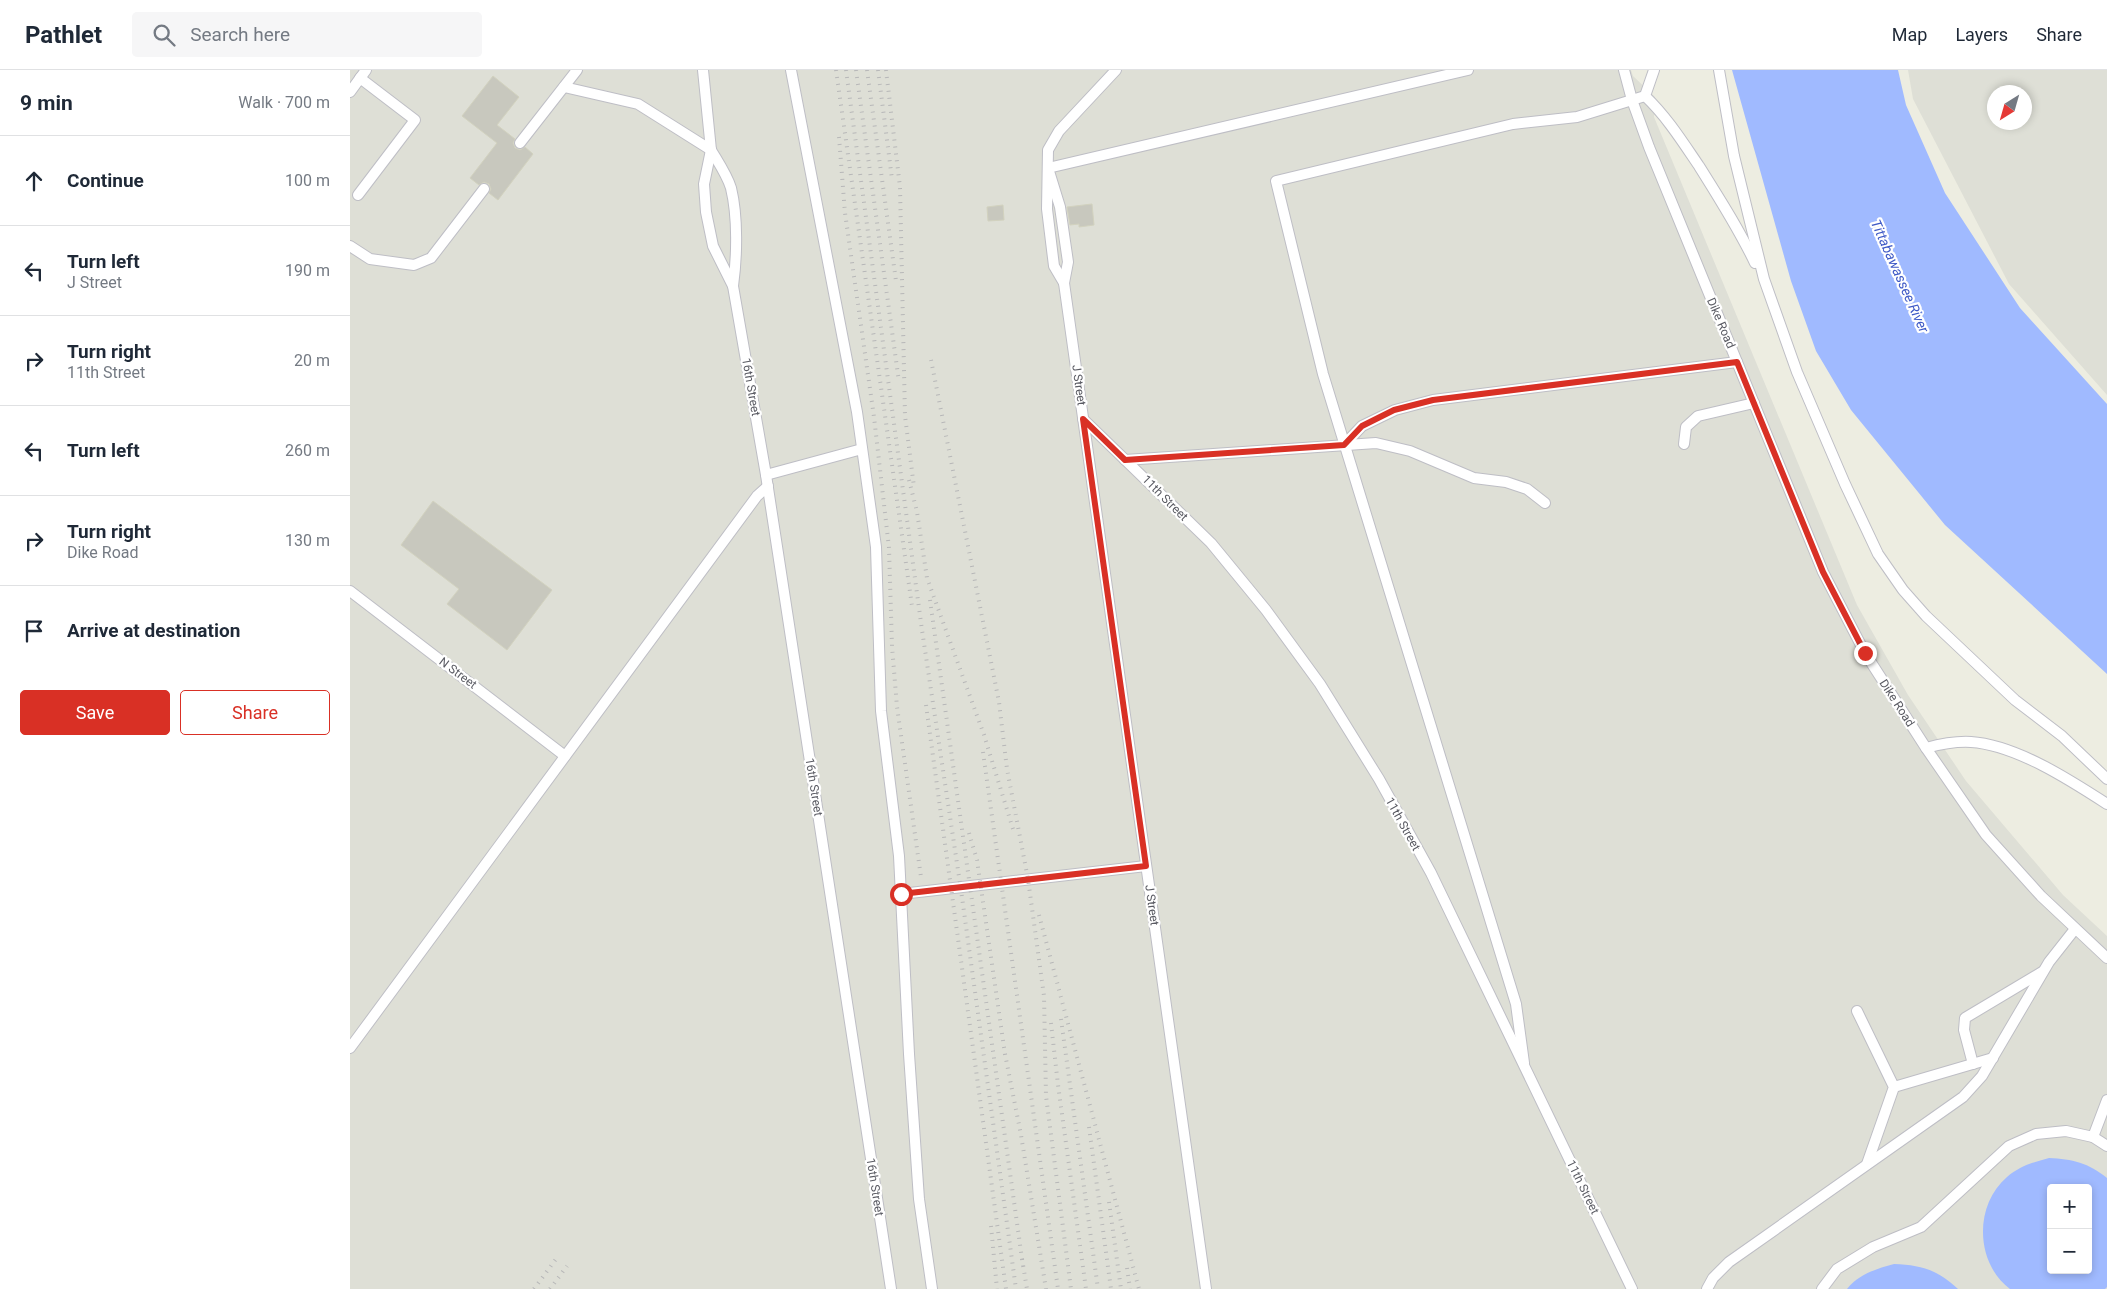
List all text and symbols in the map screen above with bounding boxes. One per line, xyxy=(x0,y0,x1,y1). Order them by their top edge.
search box xyxy=(132,12,482,57)
text: Pathlet xyxy=(25,21,102,49)
icon: search xyxy=(150,21,178,49)
text: Search here xyxy=(190,23,290,46)
text: Map xyxy=(1892,24,1927,45)
text: Layers xyxy=(1955,24,2008,45)
text: Share xyxy=(2036,24,2082,45)
north arrow xyxy=(1987,85,2032,130)
text: 9 min xyxy=(20,91,73,115)
text: Walk · 700 m xyxy=(238,93,330,112)
icon: ahead xyxy=(20,167,48,195)
text: Continue xyxy=(67,169,144,192)
text: 100 m xyxy=(285,171,330,190)
water label: Tittabawassee River xyxy=(1868,217,1932,335)
text: Turn left xyxy=(67,250,140,273)
icon: left xyxy=(20,257,48,285)
text: 190 m xyxy=(285,261,330,280)
text: J Street xyxy=(67,273,122,292)
street label: Dike Road xyxy=(1704,296,1738,350)
text: Turn right xyxy=(67,340,151,363)
icon: right xyxy=(20,347,48,375)
text: 20 m xyxy=(294,351,330,370)
street label: 16th Street xyxy=(739,357,763,417)
text: 11th Street xyxy=(67,363,145,382)
street label: J Street xyxy=(1069,364,1089,406)
icon: left xyxy=(20,437,48,465)
text: Turn left xyxy=(67,439,140,462)
text: 260 m xyxy=(285,441,330,460)
street label: 11th Street xyxy=(1139,472,1191,524)
text: Turn right xyxy=(67,520,151,543)
icon: right xyxy=(20,527,48,555)
text: 130 m xyxy=(285,531,330,550)
text: Dike Road xyxy=(67,543,139,562)
icon: arrive xyxy=(20,617,48,645)
text: Arrive at destination xyxy=(67,619,240,642)
route end xyxy=(1854,642,1877,665)
street label: N Street xyxy=(437,654,480,692)
street label: Dike Road xyxy=(1877,677,1917,729)
button: Save xyxy=(20,690,170,735)
button: Share xyxy=(180,690,330,735)
street label: 16th Street xyxy=(802,757,826,817)
street label: 11th Street xyxy=(1383,795,1423,853)
route start xyxy=(890,883,913,906)
street label: J Street xyxy=(1142,884,1162,926)
street label: 16th Street xyxy=(863,1157,887,1217)
street label: 11th Street xyxy=(1564,1158,1602,1216)
map controls xyxy=(2047,1184,2092,1274)
button: + xyxy=(2047,1184,2092,1229)
button: − xyxy=(2047,1229,2092,1274)

